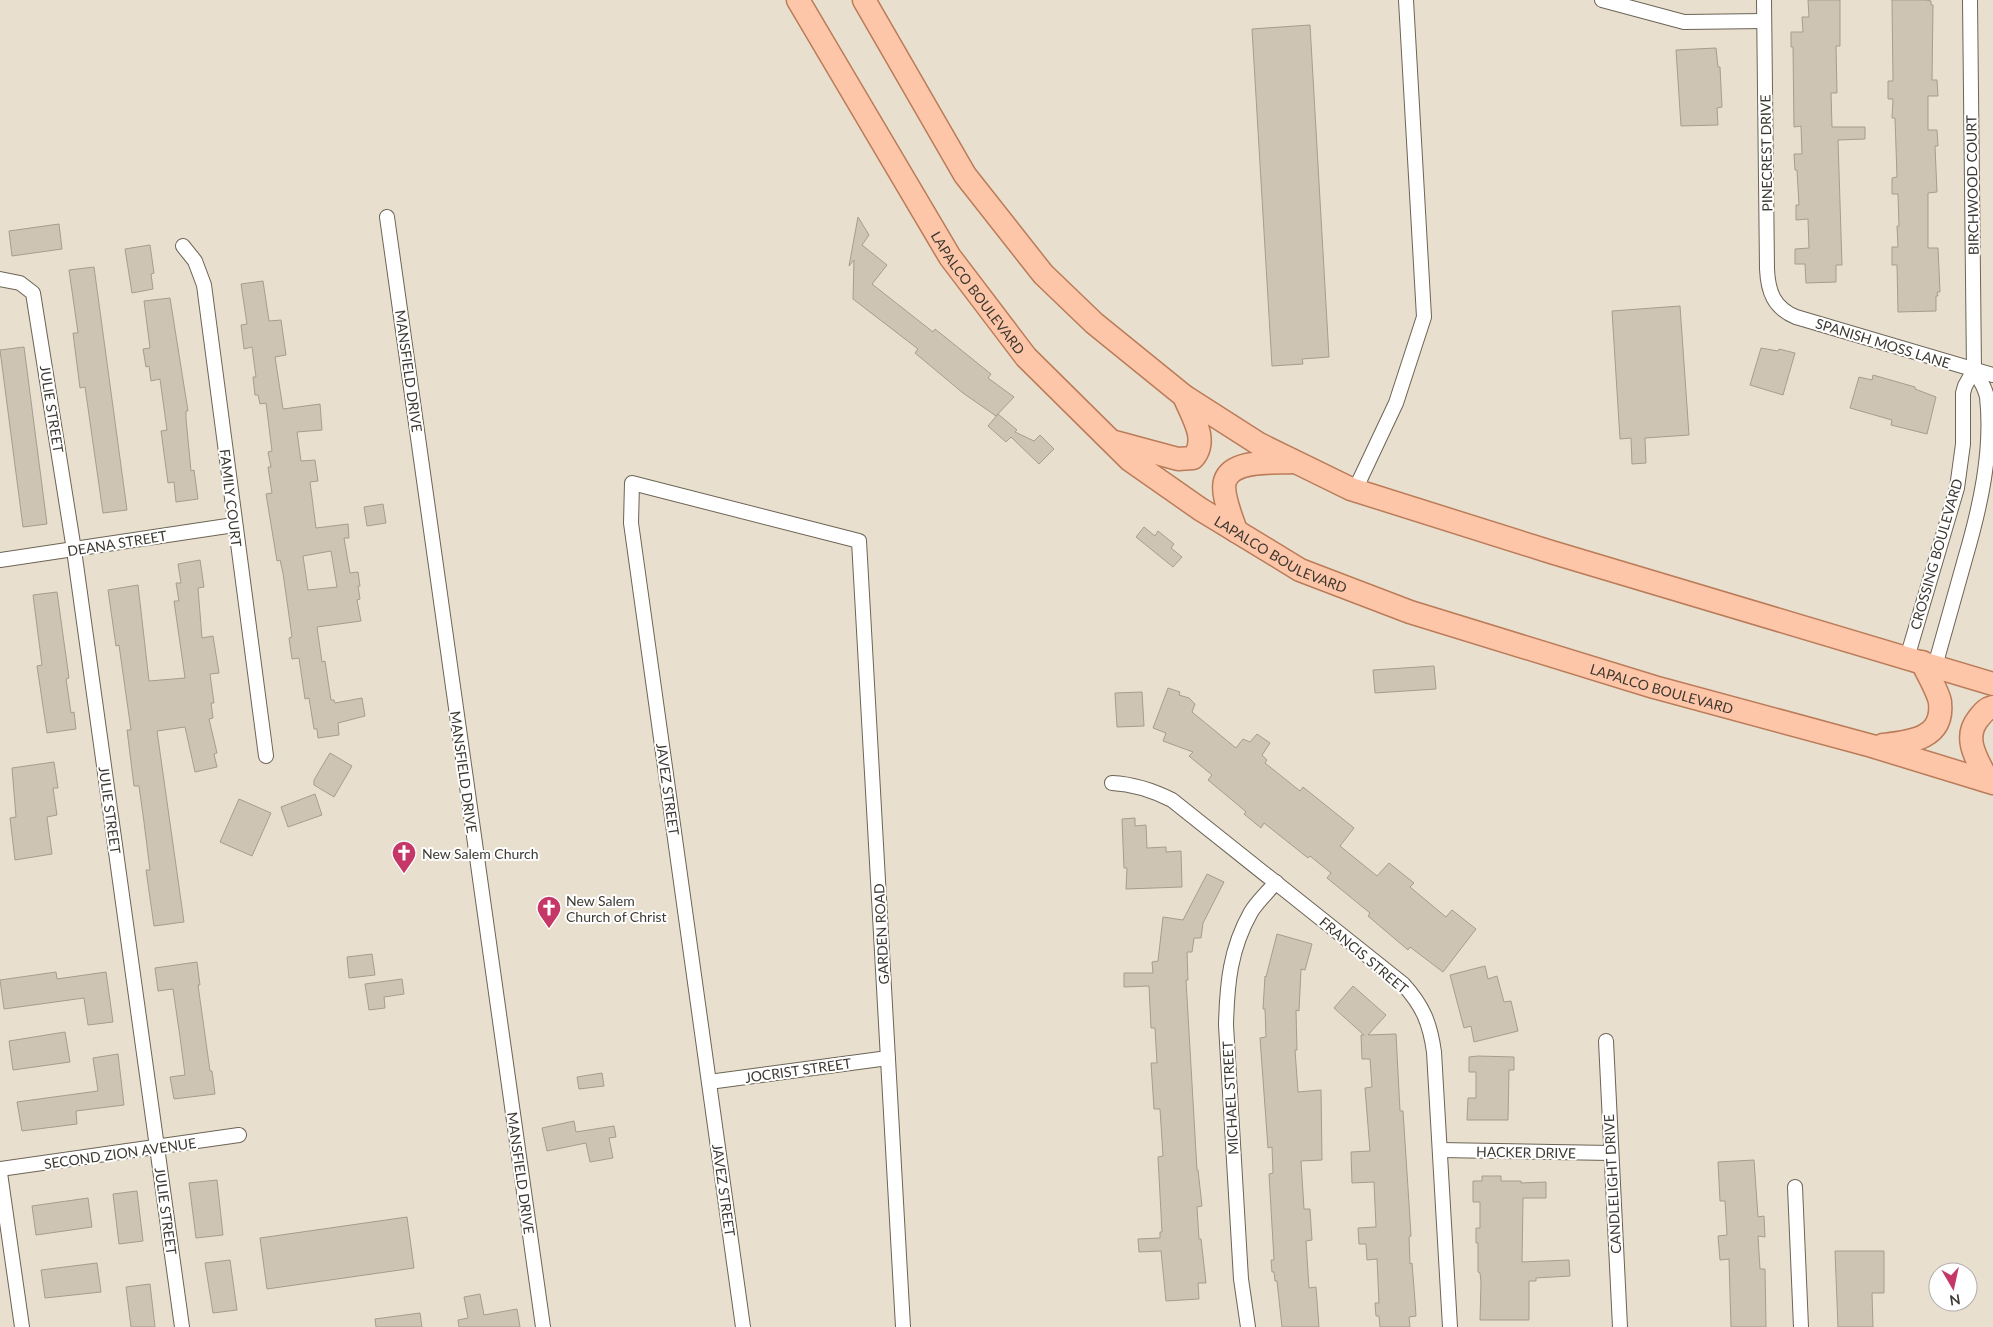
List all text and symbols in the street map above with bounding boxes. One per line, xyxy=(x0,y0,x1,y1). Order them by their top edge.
street label: PINECREST DRIVE xyxy=(1756,94,1776,212)
street label: BIRCHWOOD COURT xyxy=(1962,114,1982,255)
street label: LAPALCO BOULEVARD xyxy=(928,228,1029,357)
street label: MANSFIELD DRIVE xyxy=(392,309,426,433)
street label: SPANISH MOSS LANE xyxy=(1814,314,1952,372)
street label: JULIE STREET xyxy=(37,364,67,455)
street label: FAMILY COURT xyxy=(217,448,246,549)
street label: CROSSING BOULEVARD xyxy=(1906,477,1966,631)
street label: LAPALCO BOULEVARD xyxy=(1212,512,1350,596)
street label: DEANA STREET xyxy=(66,527,169,559)
street label: LAPALCO BOULEVARD xyxy=(1588,659,1735,717)
street label: MANSFIELD DRIVE xyxy=(447,710,481,834)
street label: JAVEZ STREET xyxy=(653,742,683,837)
street label: JULIE STREET xyxy=(95,765,125,856)
church icon: New Salem Church xyxy=(391,840,417,874)
place label: New Salem Church xyxy=(422,845,539,862)
street label: GARDEN ROAD xyxy=(870,883,892,985)
place label: New Salem Church of Christ xyxy=(566,892,667,925)
church icon: New Salem Church of Christ xyxy=(536,895,562,929)
street label: FRANCIS STREET xyxy=(1316,913,1412,997)
street label: MICHAEL STREET xyxy=(1218,1040,1241,1155)
street label: JOCRIST STREET xyxy=(744,1054,853,1086)
street label: MANSFIELD DRIVE xyxy=(504,1111,538,1235)
street label: CANDLELIGHT DRIVE xyxy=(1600,1114,1624,1254)
street label: SECOND ZION AVENUE xyxy=(43,1134,197,1172)
street label: JAVEZ STREET xyxy=(709,1143,739,1238)
street label: HACKER DRIVE xyxy=(1476,1143,1576,1161)
street label: JULIE STREET xyxy=(151,1166,181,1257)
north arrow xyxy=(1928,1262,1978,1312)
text: N xyxy=(1948,1291,1962,1310)

